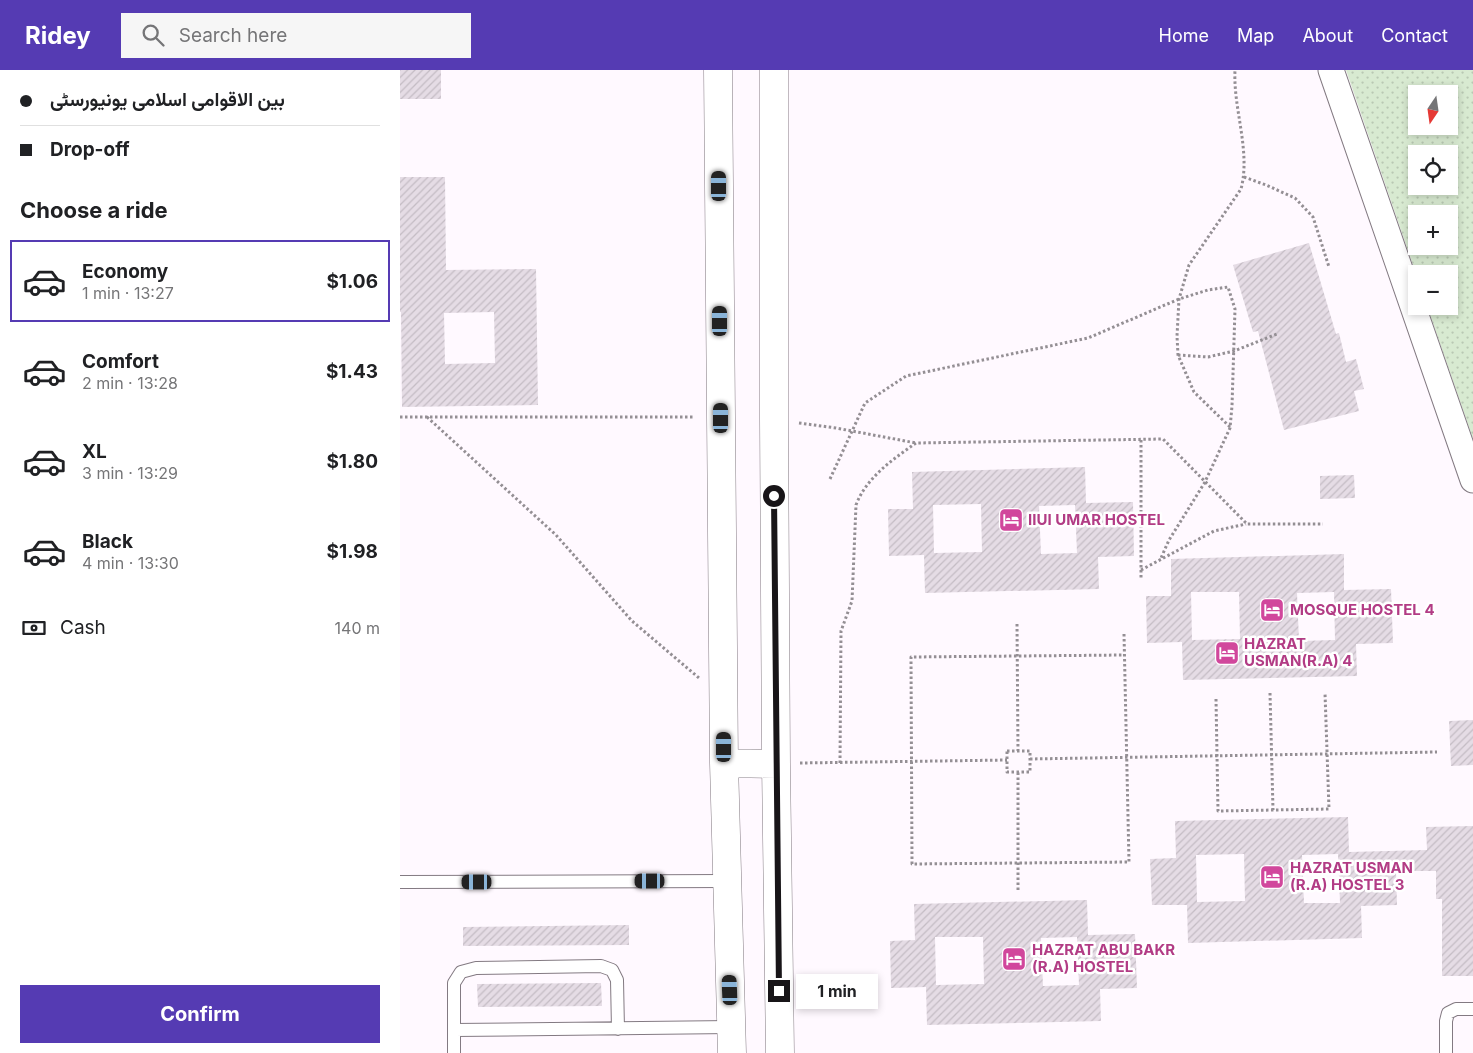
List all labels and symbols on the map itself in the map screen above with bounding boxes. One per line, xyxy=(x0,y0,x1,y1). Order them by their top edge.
north arrow xyxy=(1408,85,1458,135)
car xyxy=(711,171,726,201)
car xyxy=(712,306,727,336)
car xyxy=(713,403,728,433)
route start xyxy=(763,485,785,507)
hotel icon: IIUI UMAR HOSTEL xyxy=(998,507,1024,533)
place label: IIUI UMAR HOSTEL xyxy=(1028,510,1165,529)
hotel icon: MOSQUE HOSTEL 4 xyxy=(1259,597,1285,623)
place label: MOSQUE HOSTEL 4 xyxy=(1290,600,1435,619)
place label: HAZRAT USMAN(R.A) 4 xyxy=(1244,634,1352,670)
hotel icon: HAZRAT USMAN(R.A) 4 xyxy=(1214,640,1240,666)
car xyxy=(716,732,731,762)
place label: HAZRAT USMAN (R.A) HOSTEL 3 xyxy=(1290,858,1413,894)
hotel icon: HAZRAT USMAN (R.A) HOSTEL 3 xyxy=(1259,864,1285,890)
car xyxy=(635,874,665,889)
car xyxy=(462,875,492,890)
place label: HAZRAT ABU BAKR (R.A) HOSTEL xyxy=(1032,940,1175,976)
hotel icon: HAZRAT ABU BAKR (R.A) HOSTEL xyxy=(1001,946,1027,972)
callout: 1 min xyxy=(796,974,879,1008)
car xyxy=(721,975,738,1005)
route end xyxy=(768,980,790,1002)

